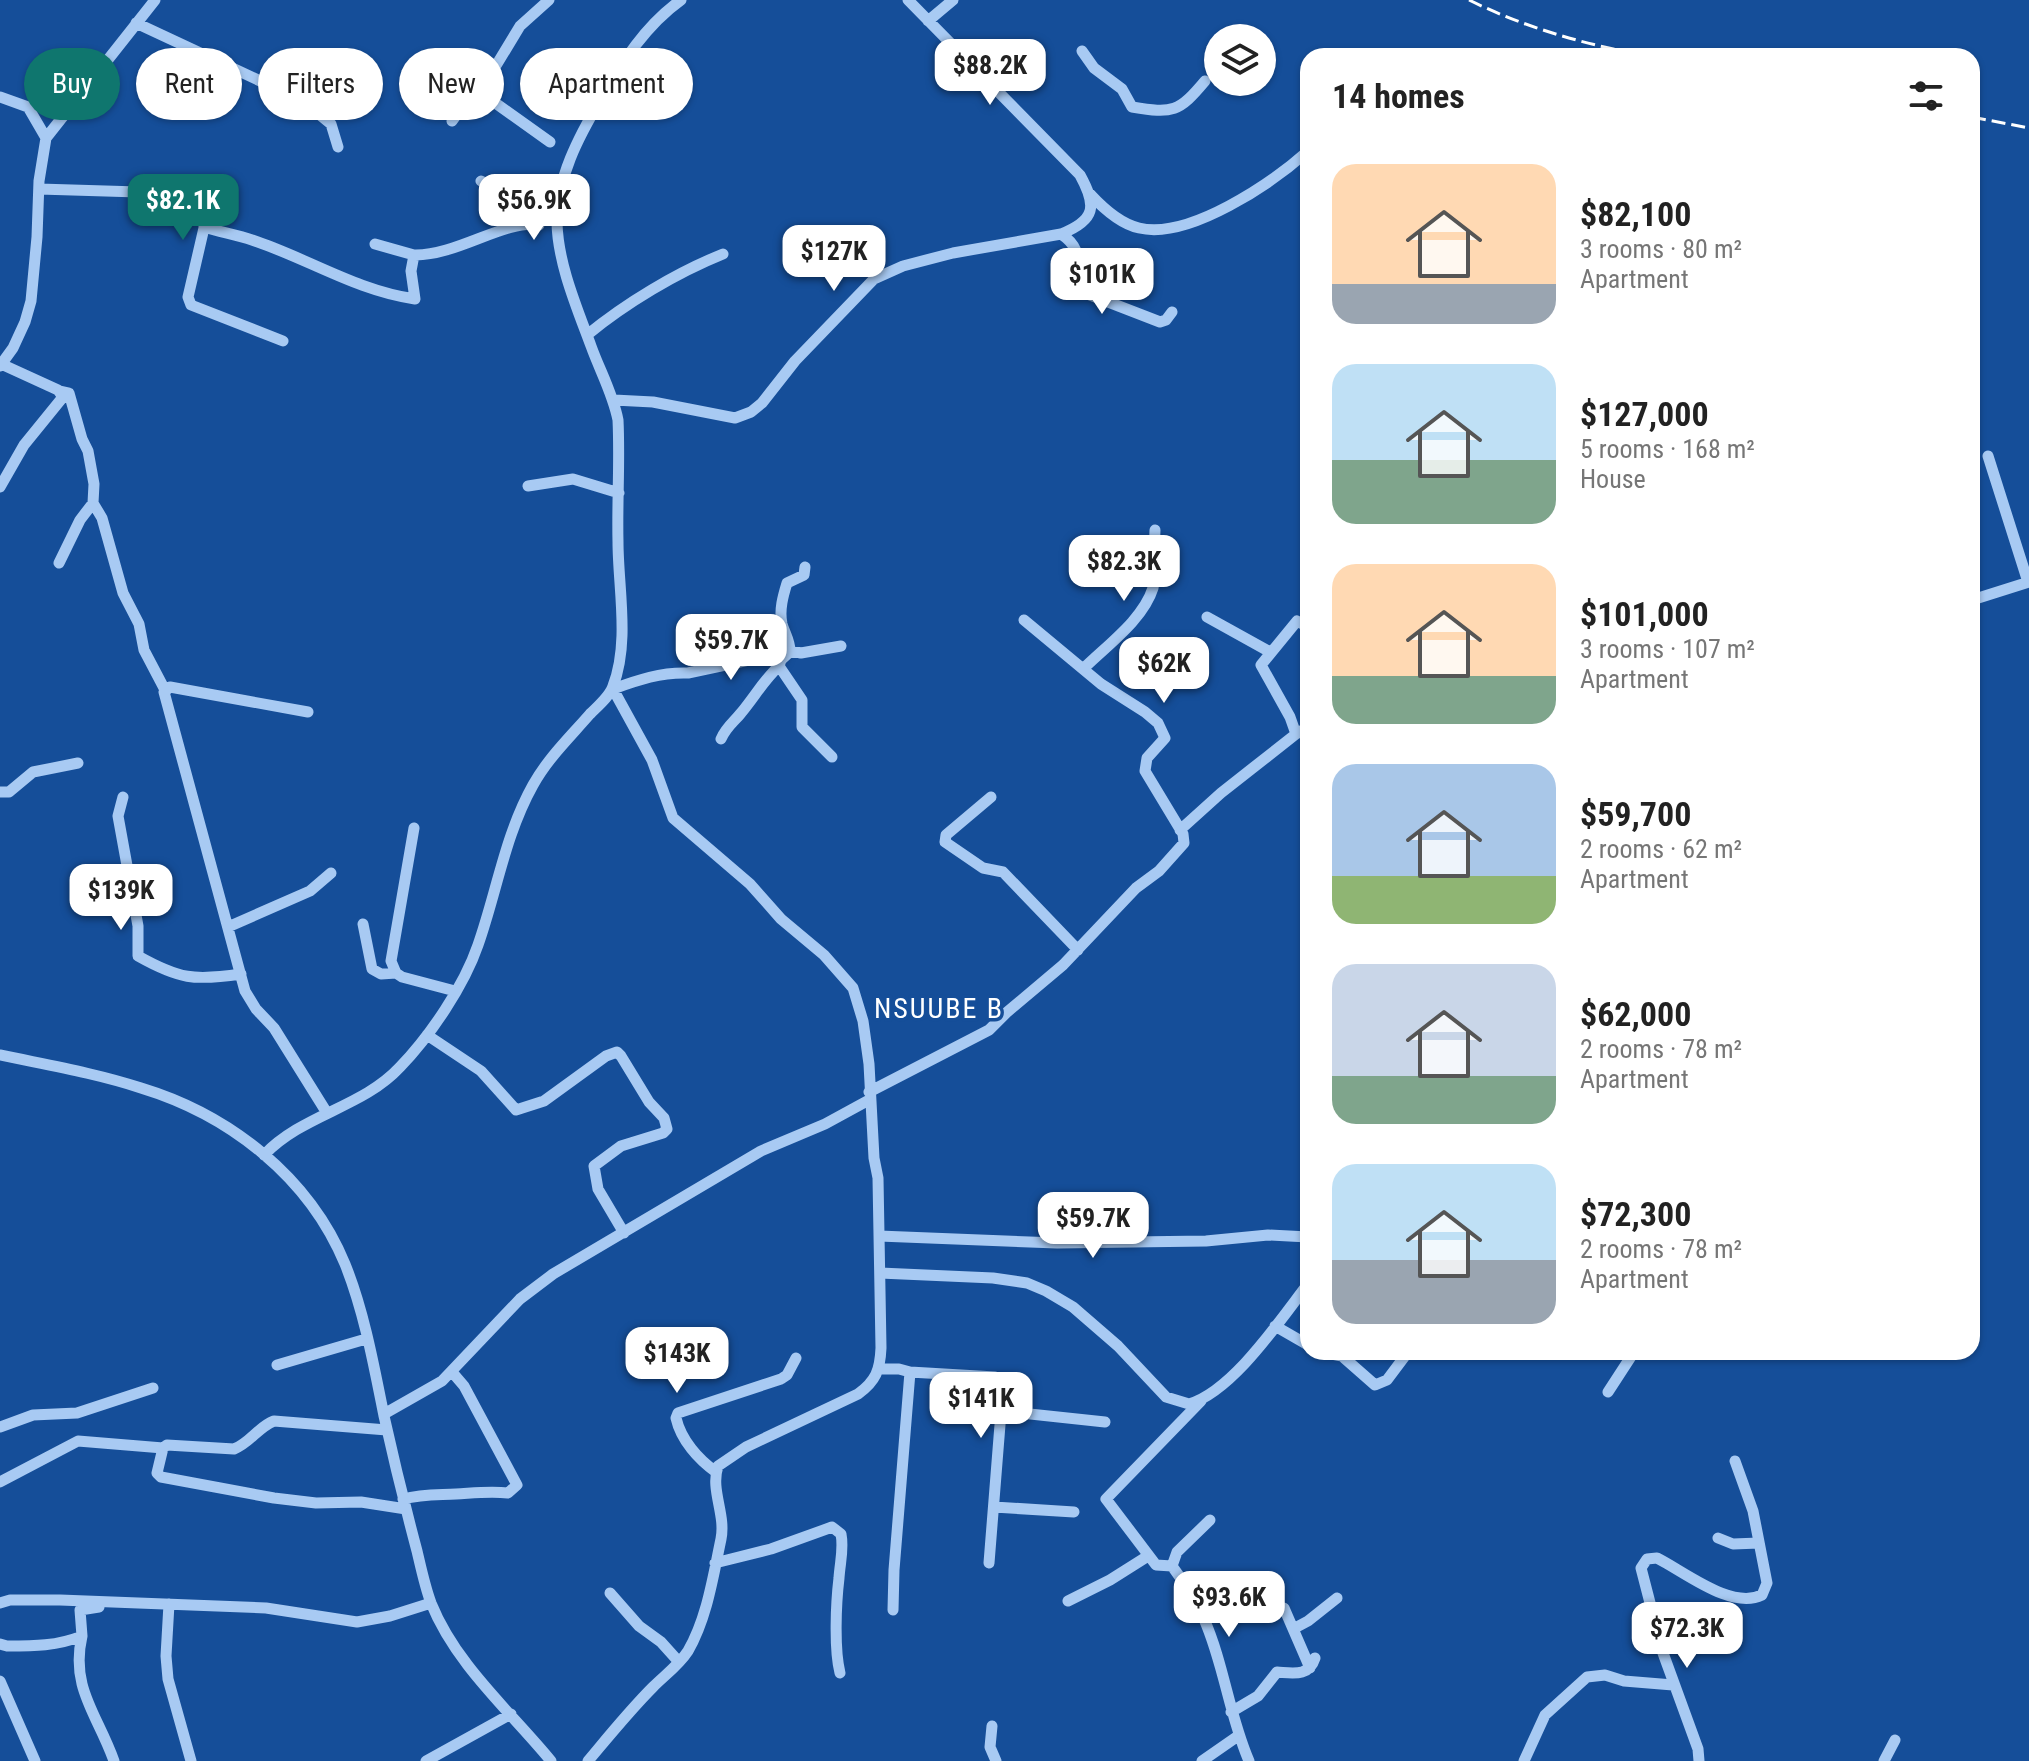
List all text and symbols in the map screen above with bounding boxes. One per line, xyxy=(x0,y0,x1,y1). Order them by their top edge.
map controls xyxy=(1204,24,1276,96)
button: layers xyxy=(1204,24,1276,96)
pin: $88.2K xyxy=(925,39,1055,107)
chip: Buy xyxy=(24,48,120,120)
chip: Rent xyxy=(136,48,242,120)
chip: Filters xyxy=(258,48,383,120)
chip: New xyxy=(399,48,504,120)
chip: Apartment xyxy=(520,48,693,120)
text: $88.2K xyxy=(953,50,1027,80)
icon: filters xyxy=(1904,74,1948,118)
text: 14 homes xyxy=(1332,76,1465,116)
pin: $82.1K xyxy=(118,174,248,242)
pin: $56.9K xyxy=(469,174,599,242)
text: $82.1K xyxy=(146,185,220,215)
text: $56.9K xyxy=(497,185,571,215)
text: $82,100 xyxy=(1580,194,1691,234)
icon: home xyxy=(1396,196,1492,292)
pin: $127K xyxy=(778,225,890,293)
text: 3 rooms · 80 m² xyxy=(1580,234,1742,264)
text: $127K xyxy=(801,236,867,266)
pin: $101K xyxy=(1046,248,1158,316)
text: $101K xyxy=(1069,259,1135,289)
text: Apartment xyxy=(1580,264,1689,294)
text: $127,000 xyxy=(1580,394,1709,434)
icon: home xyxy=(1396,396,1492,492)
text: 5 rooms · 168 m² xyxy=(1580,434,1755,464)
text: House xyxy=(1580,464,1646,494)
pin: $82.3K xyxy=(1059,535,1189,603)
text: $82.3K xyxy=(1087,546,1161,576)
text: $101,000 xyxy=(1580,594,1709,634)
icon: home xyxy=(1396,596,1492,692)
pin: $59.7K xyxy=(666,614,796,682)
text: $59.7K xyxy=(694,625,768,655)
text: 3 rooms · 107 m² xyxy=(1580,634,1755,664)
pin: $62K xyxy=(1117,637,1211,705)
text: $62K xyxy=(1137,648,1191,678)
text: Apartment xyxy=(1580,664,1689,694)
text: $59,700 xyxy=(1580,794,1691,834)
icon: home xyxy=(1396,796,1492,892)
text: 2 rooms · 62 m² xyxy=(1580,834,1742,864)
pin: $139K xyxy=(65,864,177,932)
text: Apartment xyxy=(1580,864,1689,894)
text: $139K xyxy=(88,875,154,905)
district label: NSUUBE B xyxy=(874,992,1004,1025)
text: $62,000 xyxy=(1580,994,1691,1034)
icon: home xyxy=(1396,996,1492,1092)
text: 2 rooms · 78 m² xyxy=(1580,1034,1742,1064)
text: Apartment xyxy=(1580,1064,1689,1094)
pin: $59.7K xyxy=(1028,1192,1158,1260)
text: $72,300 xyxy=(1580,1194,1691,1234)
icon: home xyxy=(1396,1196,1492,1292)
text: $59.7K xyxy=(1056,1203,1130,1233)
text: 2 rooms · 78 m² xyxy=(1580,1234,1742,1264)
text: Apartment xyxy=(1580,1264,1689,1294)
pin: $143K xyxy=(621,1327,733,1395)
text: $143K xyxy=(644,1338,710,1368)
pin: $141K xyxy=(925,1372,1037,1440)
text: $141K xyxy=(948,1383,1014,1413)
pin: $93.6K xyxy=(1164,1571,1294,1639)
text: $93.6K xyxy=(1192,1582,1266,1612)
pin: $72.3K xyxy=(1622,1602,1752,1670)
text: $72.3K xyxy=(1650,1613,1724,1643)

